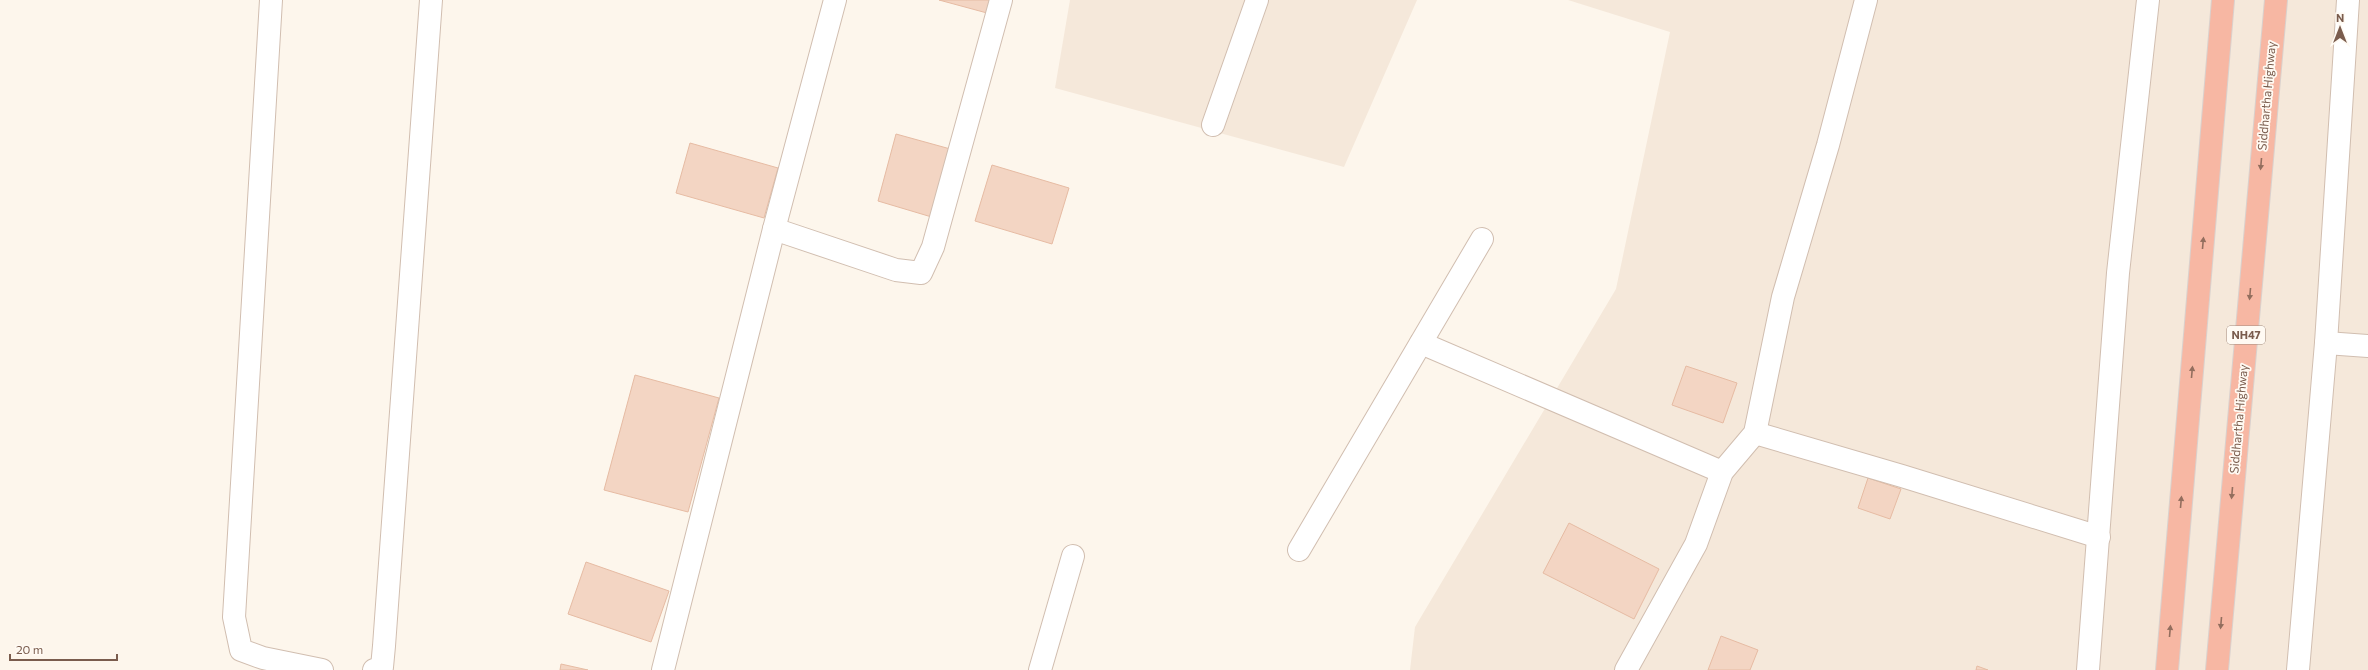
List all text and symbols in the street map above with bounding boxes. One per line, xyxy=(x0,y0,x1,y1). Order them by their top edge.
north arrow xyxy=(2320,8,2360,48)
text: N xyxy=(2336,11,2344,24)
street label: Siddhartha Highway xyxy=(2254,41,2278,151)
one-way arrow xyxy=(2258,158,2265,170)
one-way arrow xyxy=(2199,237,2206,249)
one-way arrow xyxy=(2247,288,2253,300)
road number: NH47 xyxy=(2227,326,2265,344)
street label: Siddhartha Highway xyxy=(2226,364,2250,474)
one-way arrow xyxy=(2189,366,2195,378)
one-way arrow xyxy=(2229,487,2236,499)
one-way arrow xyxy=(2178,496,2184,508)
one-way arrow xyxy=(2218,617,2224,629)
one-way arrow xyxy=(2167,625,2173,637)
scale bar xyxy=(10,636,117,662)
text: 20 m xyxy=(16,642,43,656)

